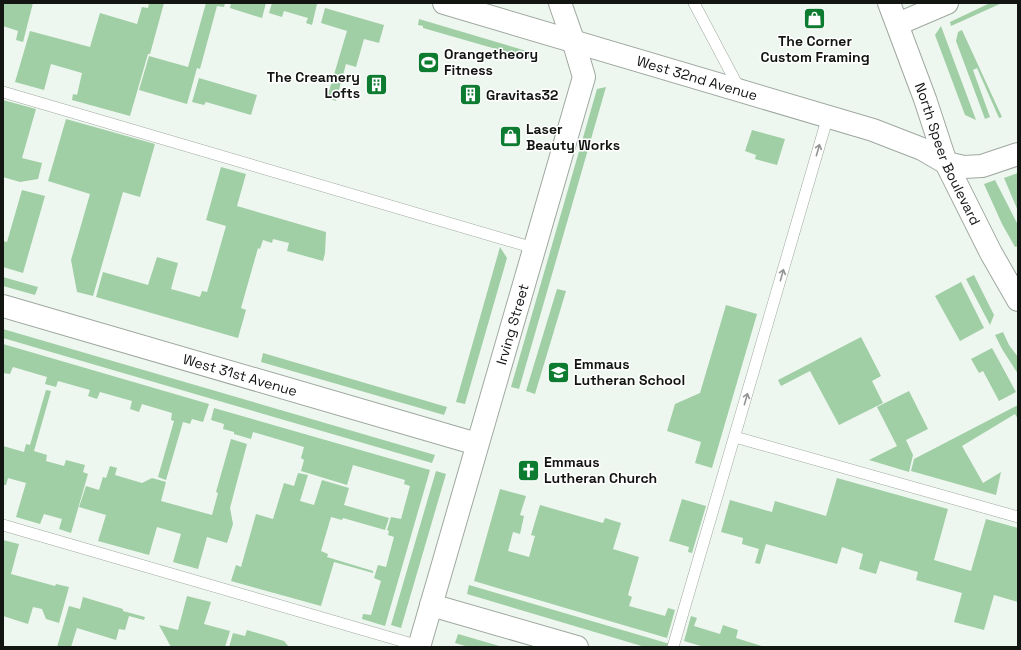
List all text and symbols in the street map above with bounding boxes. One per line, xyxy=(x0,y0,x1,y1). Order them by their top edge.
shop icon: The Corner Custom Framing xyxy=(802,6,828,32)
place label: The Corner Custom Framing xyxy=(760,32,870,66)
place label: Orangetheory Fitness xyxy=(444,45,538,79)
sports icon: Orangetheory Fitness xyxy=(415,49,441,75)
street label: West 32nd Avenue xyxy=(635,52,760,104)
place label: The Creamery Lofts xyxy=(267,68,360,102)
building icon: The Creamery Lofts xyxy=(363,72,389,98)
street label: North Speer Boulevard xyxy=(911,80,985,228)
building icon: Gravitas32 xyxy=(458,82,484,108)
place label: Gravitas32 xyxy=(486,86,558,104)
place label: Laser Beauty Works xyxy=(526,120,620,154)
shop icon: Laser Beauty Works xyxy=(497,124,523,150)
one-way arrow xyxy=(815,144,822,157)
one-way arrow xyxy=(779,268,786,281)
street label: Irving Street xyxy=(492,282,533,367)
street label: West 31st Avenue xyxy=(181,350,299,400)
place label: Emmaus Lutheran School xyxy=(574,355,685,389)
school or university icon: Emmaus Lutheran School xyxy=(546,359,572,385)
one-way arrow xyxy=(742,393,750,406)
place label: Emmaus Lutheran Church xyxy=(544,453,657,487)
church icon: Emmaus Lutheran Church xyxy=(516,457,542,483)

